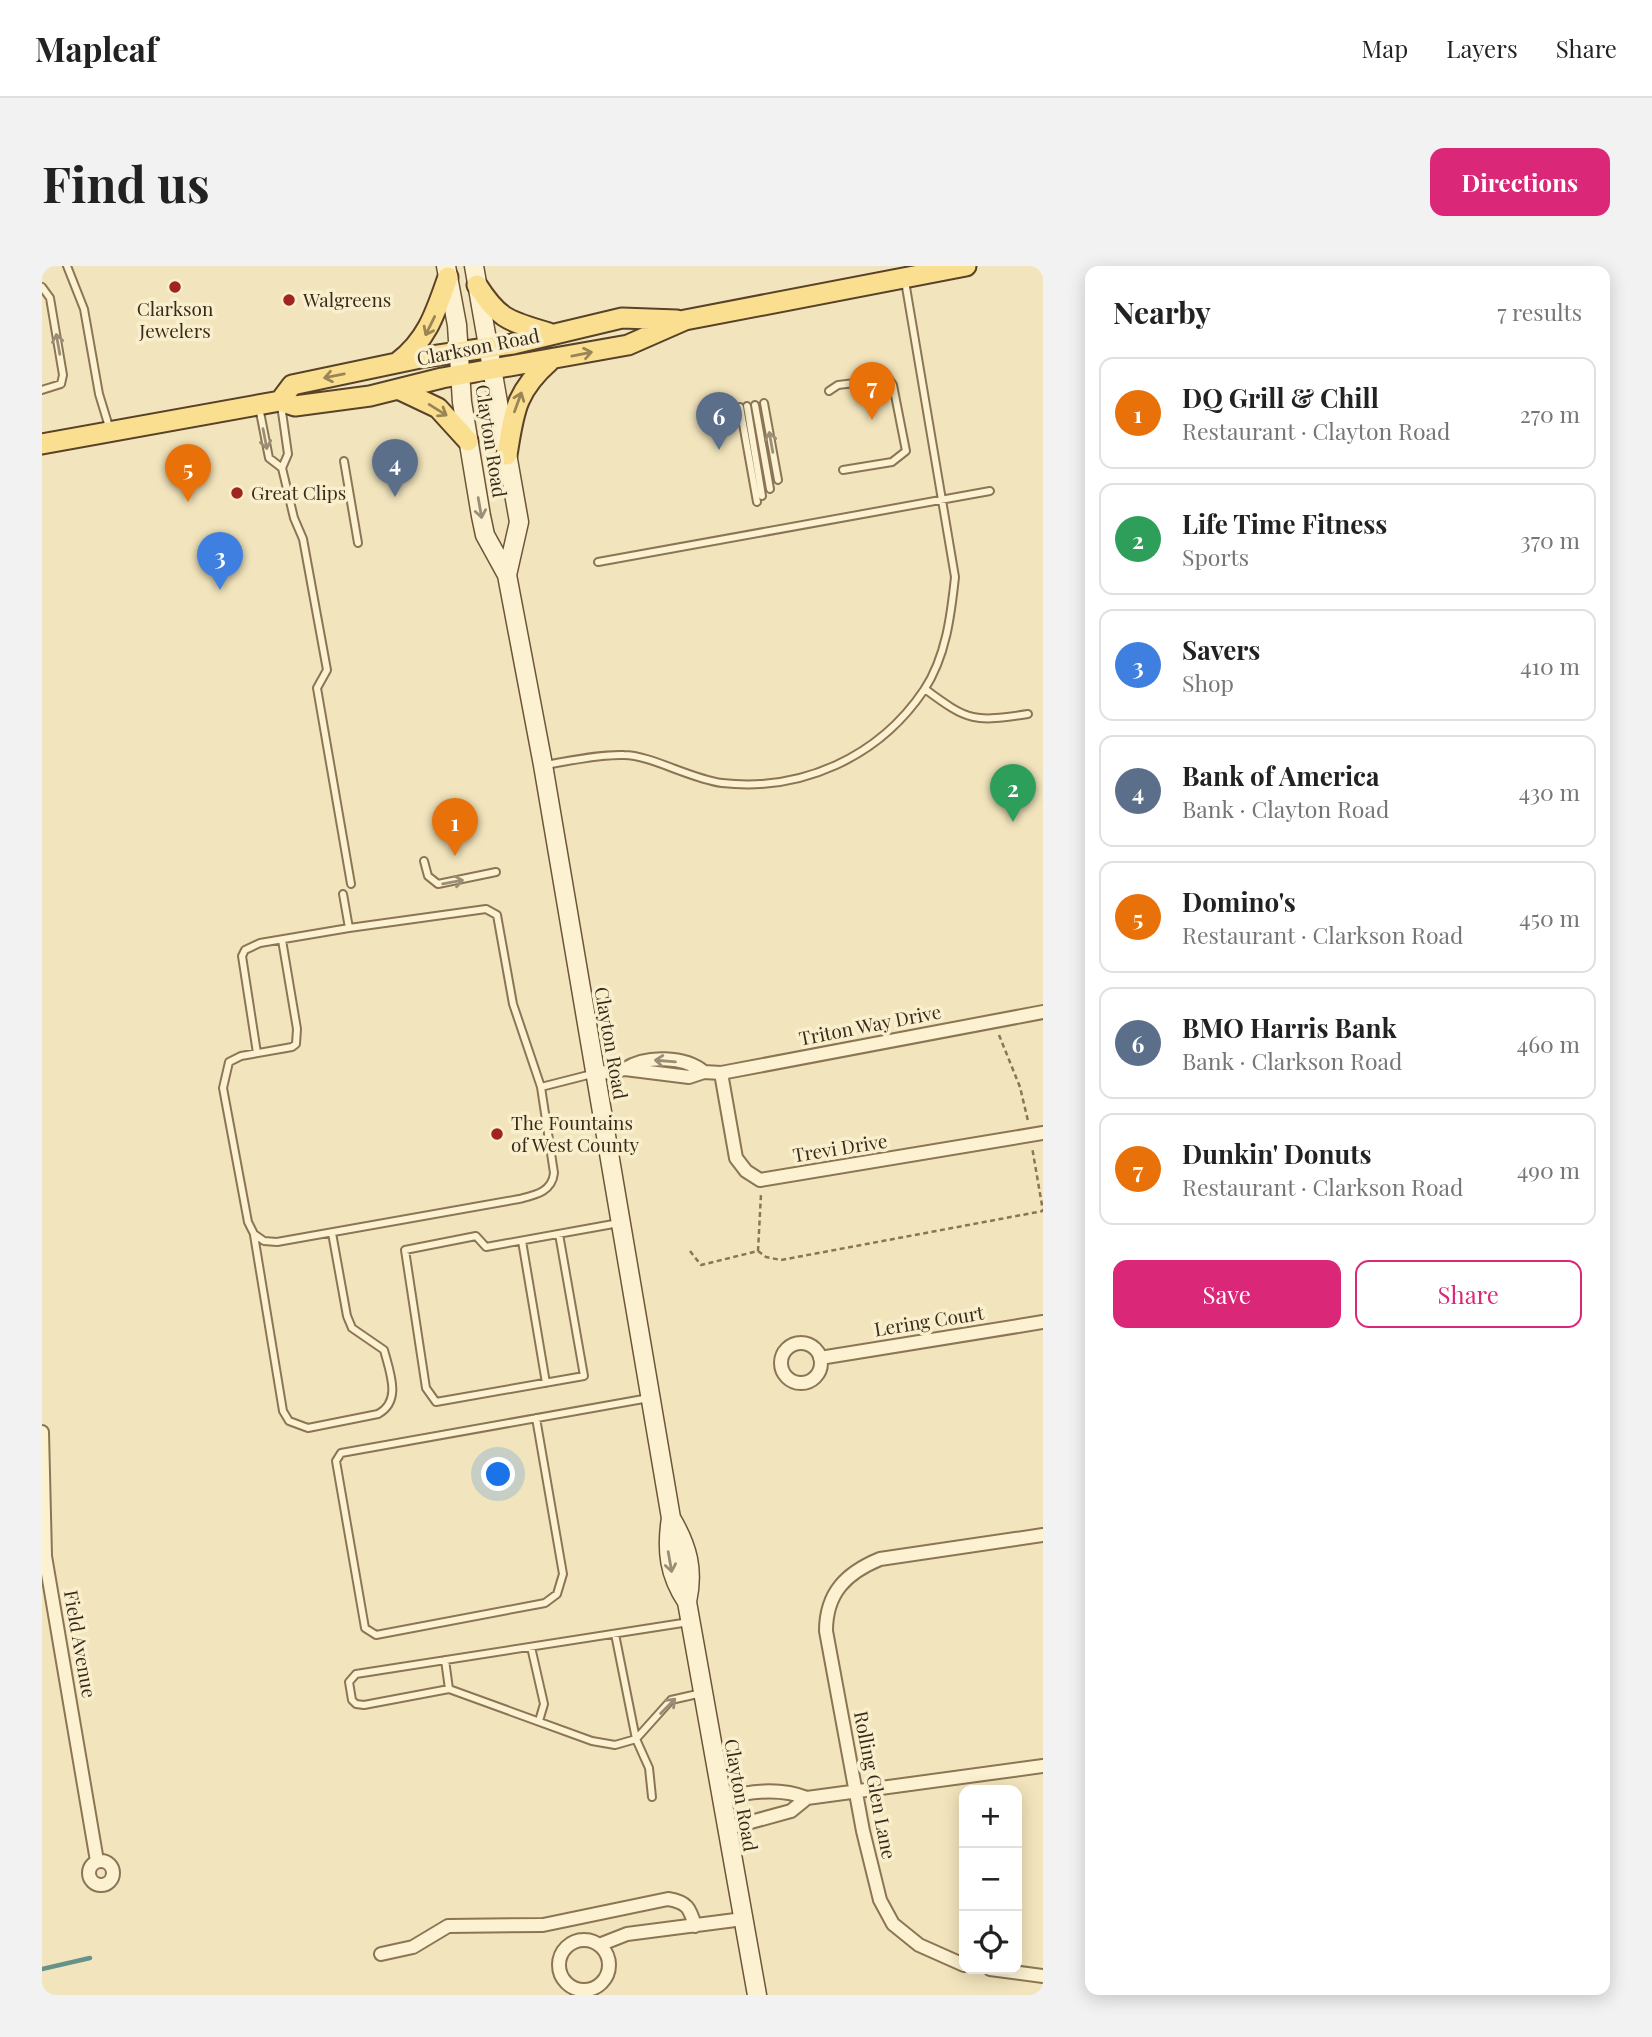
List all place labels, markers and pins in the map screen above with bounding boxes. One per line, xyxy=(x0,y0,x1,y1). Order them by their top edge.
marker: Clarkson Jewelers xyxy=(167,279,183,295)
place label: Walgreens xyxy=(302,286,391,312)
marker: Walgreens xyxy=(281,292,297,308)
place label: Clarkson Jewelers xyxy=(137,295,214,343)
pin: 7 xyxy=(849,362,895,420)
pin: 6 xyxy=(696,392,742,450)
pin: 4 xyxy=(372,439,418,497)
pin: 5 xyxy=(165,444,211,502)
place label: Great Clips xyxy=(251,479,346,505)
marker: Great Clips xyxy=(229,485,245,501)
pin: 3 xyxy=(197,532,243,590)
pin: 2 xyxy=(990,764,1036,822)
pin: 1 xyxy=(432,798,478,856)
place label: The Fountains of West County xyxy=(511,1109,640,1157)
marker: The Fountains of West County xyxy=(489,1126,505,1142)

